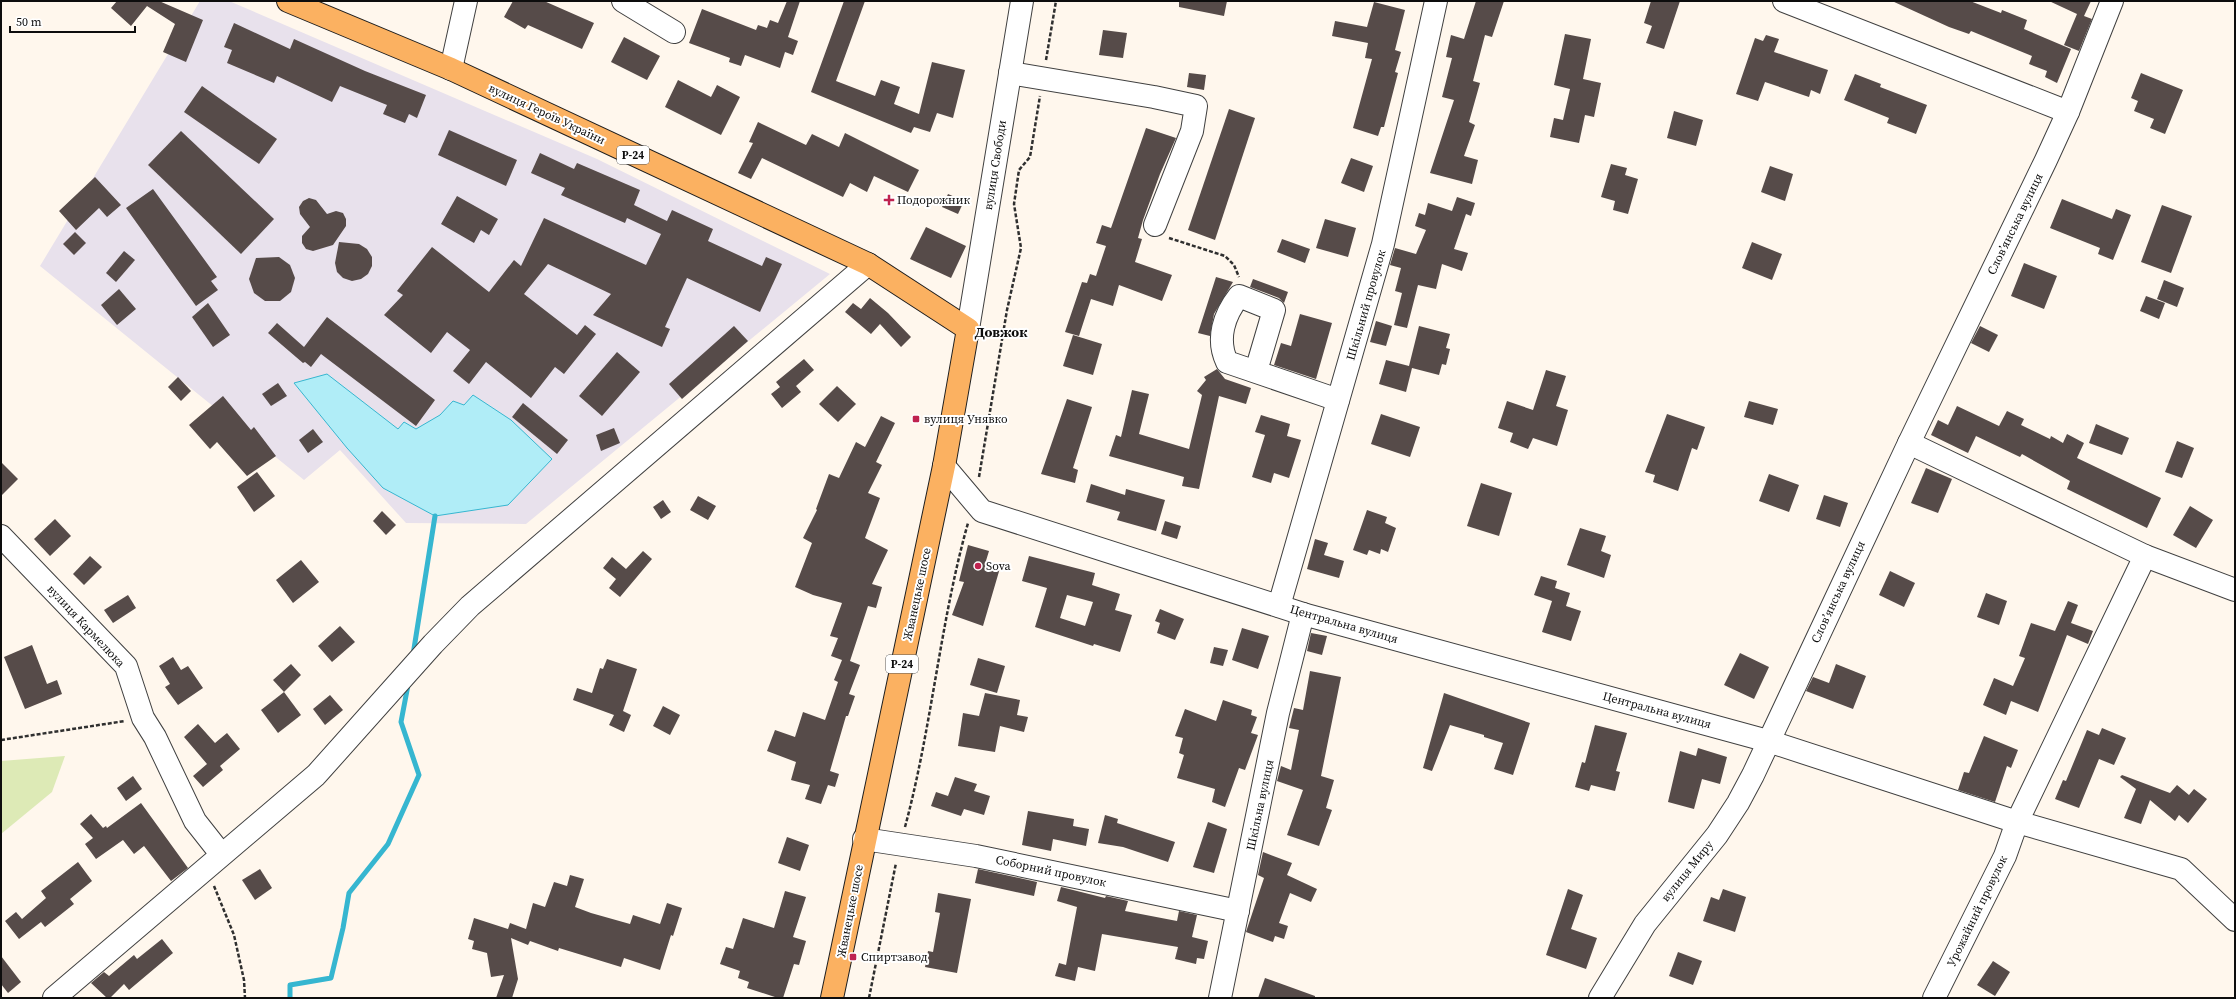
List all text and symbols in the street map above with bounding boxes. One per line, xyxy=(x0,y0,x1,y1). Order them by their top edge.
scale bar xyxy=(10,8,135,34)
text: 50 m xyxy=(16,14,42,30)
street label: вулиця Героїв України xyxy=(486,80,608,148)
street label: вулиця Свободи xyxy=(980,119,1010,211)
road number: Р-24 xyxy=(617,146,649,164)
street label: Словʼянська вулиця xyxy=(1983,171,2047,277)
place label: Подорожник xyxy=(897,192,970,208)
marker: Подорожник xyxy=(884,195,894,205)
street label: Шкільний провулок xyxy=(1343,247,1390,362)
district label: Довжок xyxy=(975,322,1028,342)
place label: вулиця Унявко xyxy=(924,411,1008,427)
marker: вулиця Унявко xyxy=(911,414,921,424)
street label: Словʼянська вулиця xyxy=(1807,538,1869,646)
street label: Жванецьке шосе xyxy=(899,546,935,642)
place label: Sova xyxy=(986,558,1012,574)
marker: Sova xyxy=(973,561,983,571)
street label: вулиця Кармелюка xyxy=(43,581,129,671)
street label: Центральна вулиця xyxy=(1288,601,1400,647)
road number: Р-24 xyxy=(886,655,918,673)
street label: Центральна вулиця xyxy=(1601,688,1713,732)
street label: Шкільна вулиця xyxy=(1243,758,1277,852)
street label: вулиця Миру xyxy=(1657,836,1717,905)
street label: Соборний провулок xyxy=(994,851,1108,891)
street label: Урожайний провулок xyxy=(1943,852,2011,969)
street label: Жванецьке шосе xyxy=(833,863,867,959)
place label: Спиртзавод xyxy=(861,949,928,965)
marker: Спиртзавод xyxy=(848,952,858,962)

